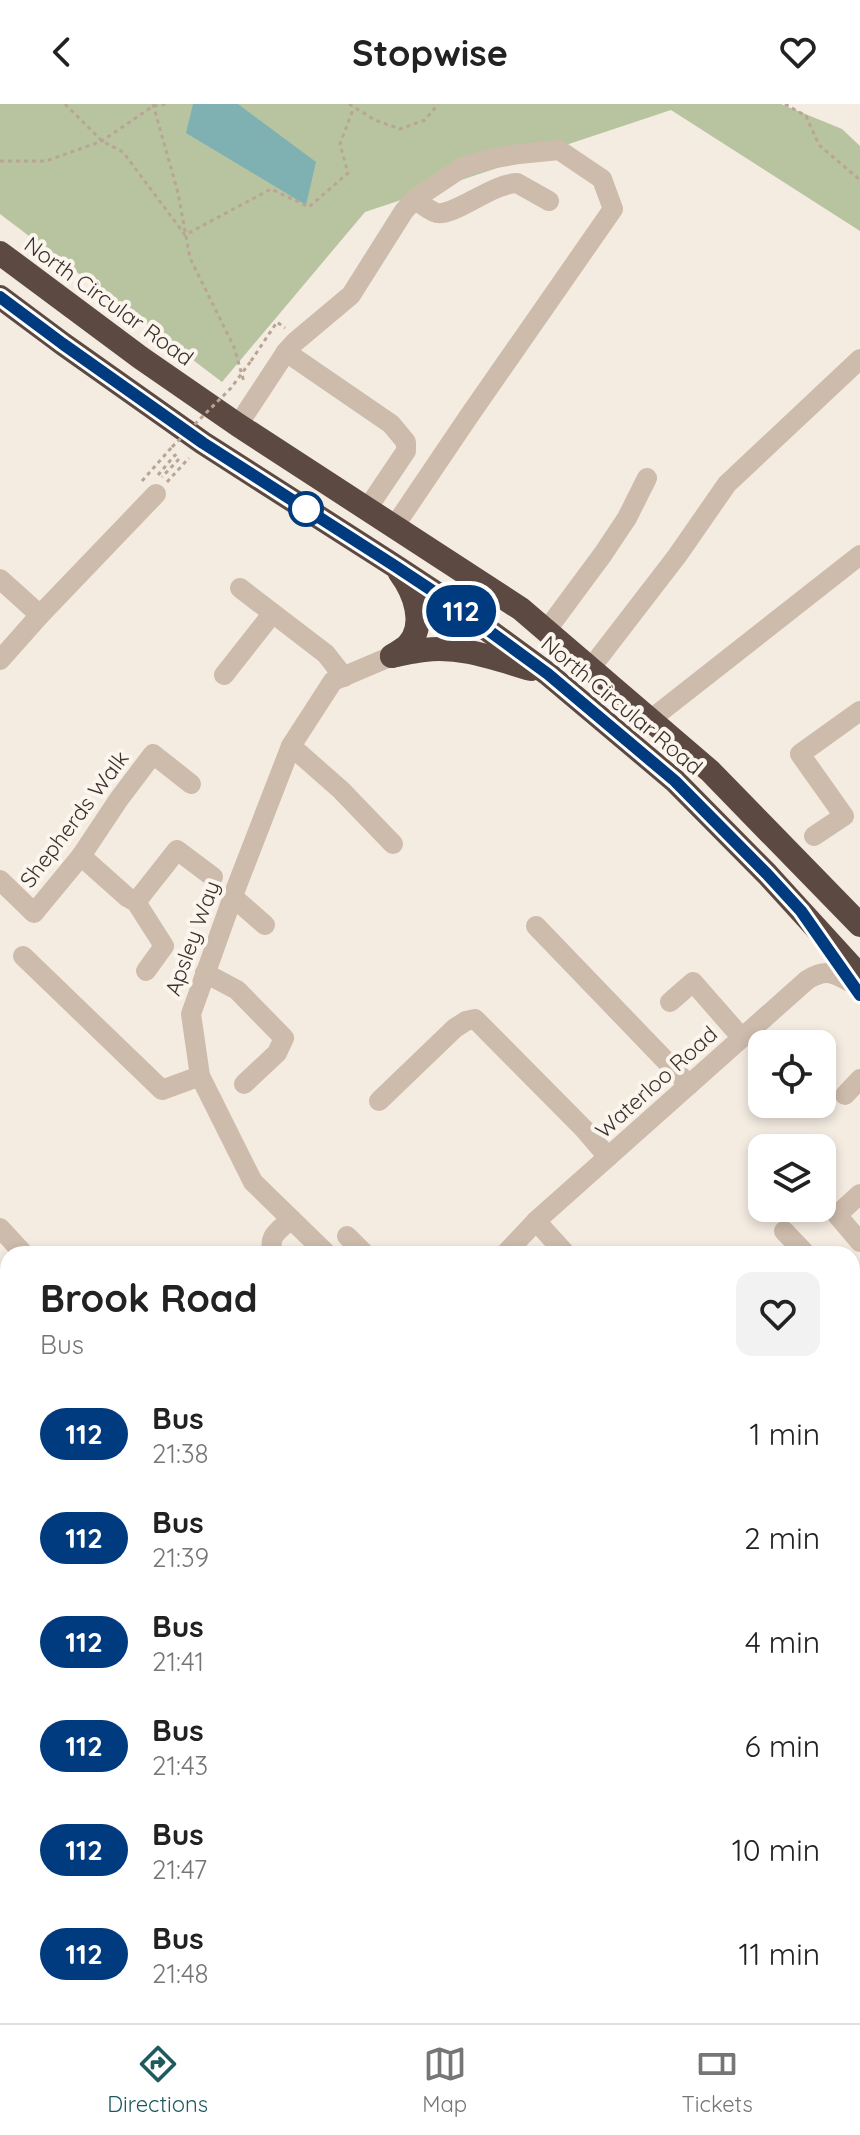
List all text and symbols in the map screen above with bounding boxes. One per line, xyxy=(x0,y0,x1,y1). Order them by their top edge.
icon: back xyxy=(40,30,84,74)
text: Stopwise xyxy=(352,30,508,75)
icon: heart xyxy=(776,30,820,74)
street label: North Circular Road xyxy=(19,230,199,372)
unlabelled marker xyxy=(289,492,323,526)
line badge: 112 xyxy=(415,585,507,637)
text: 112 xyxy=(442,593,480,628)
street label: North Circular Road xyxy=(536,629,708,781)
street label: Shepherds Walk xyxy=(13,745,135,893)
street label: Apsley Way xyxy=(158,877,226,999)
street label: Waterloo Road xyxy=(589,1020,723,1144)
map controls xyxy=(748,1030,836,1222)
button: locate xyxy=(748,1030,836,1118)
button: layers xyxy=(748,1134,836,1222)
button: heart xyxy=(736,1272,820,1356)
text: Brook Road xyxy=(40,1274,258,1322)
text: Bus xyxy=(40,1328,84,1361)
text: Bus xyxy=(152,1399,204,1437)
text: 1 min xyxy=(750,1415,820,1453)
text: 112 xyxy=(65,1416,103,1451)
text: 21:38 xyxy=(152,1437,209,1470)
text: Bus xyxy=(152,1503,204,1541)
text: 2 min xyxy=(744,1519,820,1557)
text: 112 xyxy=(65,1520,103,1555)
text: 21:39 xyxy=(152,1541,209,1574)
text: Bus xyxy=(152,1607,204,1645)
text: 4 min xyxy=(745,1623,820,1661)
text: 112 xyxy=(65,1624,103,1659)
text: 21:41 xyxy=(152,1645,204,1678)
text: Bus xyxy=(152,1711,204,1749)
text: 6 min xyxy=(745,1727,820,1765)
text: 112 xyxy=(65,1728,103,1763)
text: 21:43 xyxy=(152,1749,208,1782)
text: Bus xyxy=(152,1815,204,1853)
text: 10 min xyxy=(732,1831,820,1869)
text: 112 xyxy=(65,1832,103,1867)
text: 21:47 xyxy=(152,1853,207,1886)
text: Bus xyxy=(152,1919,204,1957)
text: 11 min xyxy=(738,1935,820,1973)
text: 112 xyxy=(65,1936,103,1971)
text: 21:48 xyxy=(152,1957,209,1990)
tab: Directions xyxy=(107,2042,208,2118)
tab: Map xyxy=(422,2042,467,2118)
tab: Tickets xyxy=(682,2042,753,2118)

